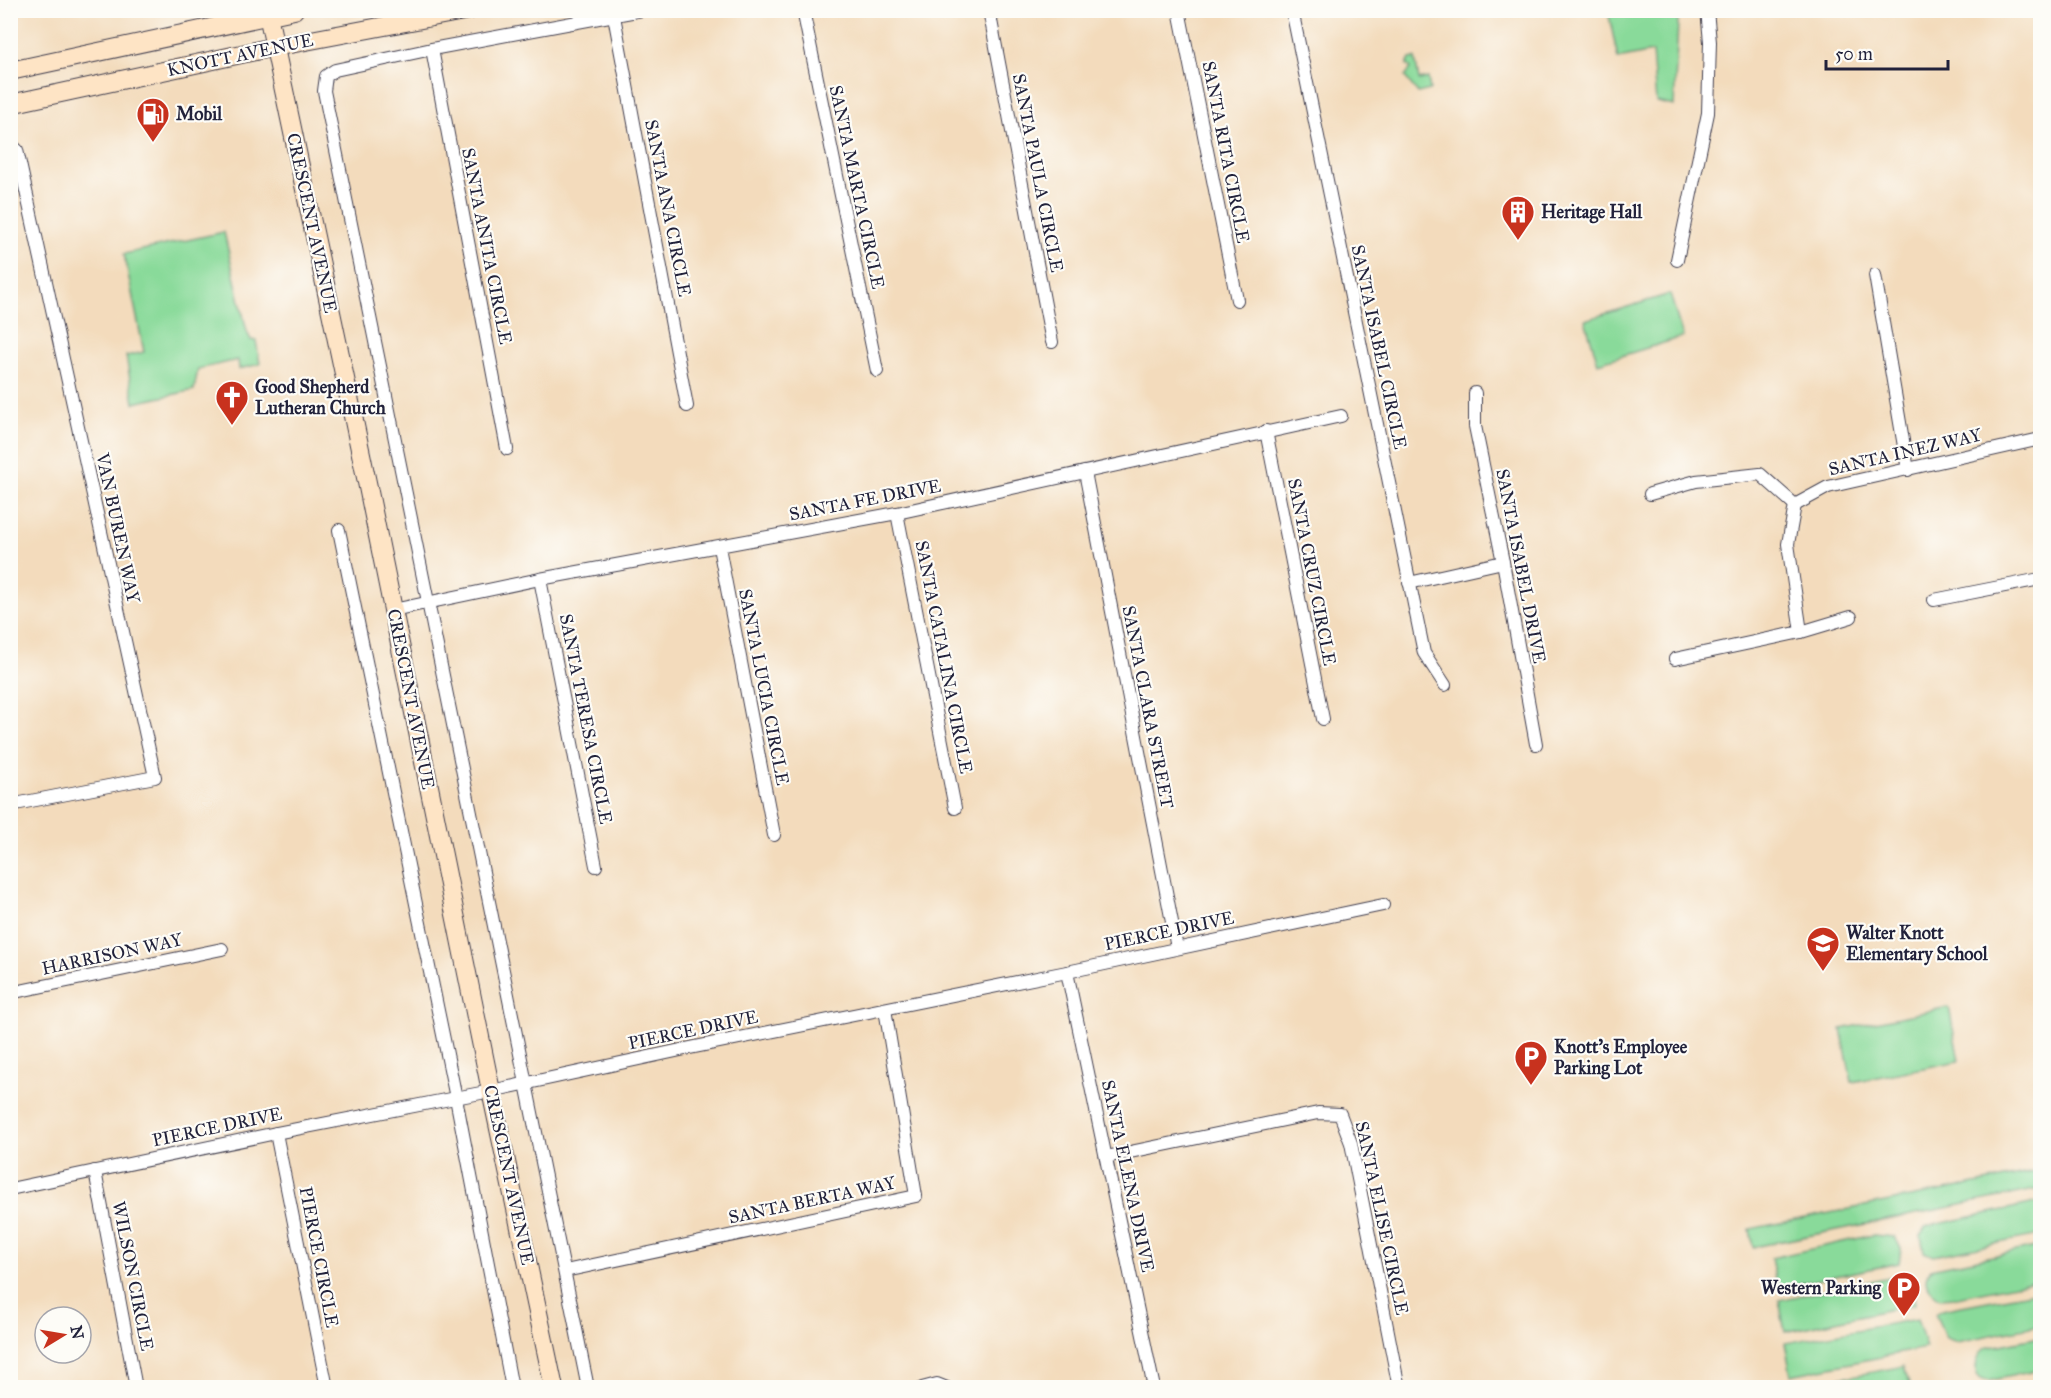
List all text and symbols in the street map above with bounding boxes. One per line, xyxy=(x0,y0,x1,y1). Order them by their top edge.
street label: KNOTT AVENUE xyxy=(165,29,315,81)
scale bar xyxy=(1826,33,1948,71)
text: 50 m xyxy=(1835,43,1873,65)
street label: SANTA RITA CIRCLE xyxy=(1198,59,1254,245)
street label: SANTA PAULA CIRCLE xyxy=(1008,72,1068,274)
street label: SANTA MARTA CIRCLE xyxy=(825,83,889,291)
fuel station icon: Mobil xyxy=(135,96,171,143)
place label: Mobil xyxy=(176,103,223,125)
street label: SANTA ANA CIRCLE xyxy=(640,118,696,298)
street label: CRESCENT AVENUE xyxy=(282,131,342,315)
street label: SANTA ANITA CIRCLE xyxy=(457,146,517,346)
building icon: Heritage Hall xyxy=(1500,194,1536,241)
place label: Heritage Hall xyxy=(1541,201,1643,224)
street label: SANTA ISABEL CIRCLE xyxy=(1347,243,1411,451)
place label: Good Shepherd Lutheran Church xyxy=(255,376,387,419)
church icon: Good Shepherd Lutheran Church xyxy=(214,379,250,426)
street label: SANTA INEZ WAY xyxy=(1826,424,1984,480)
street label: VAN BUREN WAY xyxy=(91,450,145,606)
street label: SANTA ISABEL DRIVE xyxy=(1491,467,1551,665)
street label: SANTA FE DRIVE xyxy=(787,474,943,525)
street label: SANTA CRUZ CIRCLE xyxy=(1283,477,1341,668)
street label: SANTA CATALINA CIRCLE xyxy=(911,539,977,775)
street label: SANTA LUCIA CIRCLE xyxy=(734,587,794,787)
street label: SANTA CLARA STREET xyxy=(1118,604,1178,810)
street label: CRESCENT AVENUE xyxy=(383,607,439,791)
street label: SANTA TERESA CIRCLE xyxy=(555,612,617,826)
street label: PIERCE DRIVE xyxy=(1102,906,1236,955)
place label: Walter Knott Elementary School xyxy=(1846,922,1989,966)
school or university icon: Walter Knott Elementary School xyxy=(1805,925,1841,972)
street label: HARRISON WAY xyxy=(40,928,185,980)
street label: PIERCE DRIVE xyxy=(626,1005,760,1054)
place label: Knott's Employee Parking Lot xyxy=(1554,1036,1688,1080)
parking icon: Knott's Employee Parking Lot xyxy=(1513,1039,1549,1086)
street label: SANTA ELENA DRIVE xyxy=(1097,1078,1159,1274)
street label: CRESCENT AVENUE xyxy=(479,1083,539,1267)
street label: PIERCE DRIVE xyxy=(150,1102,284,1151)
street label: SANTA ELISE CIRCLE xyxy=(1351,1119,1413,1317)
street label: SANTA BERTA WAY xyxy=(726,1171,898,1228)
street label: PIERCE CIRCLE xyxy=(295,1185,343,1329)
street label: WILSON CIRCLE xyxy=(108,1199,158,1353)
parking icon: Western Parking xyxy=(1886,1270,1922,1317)
place label: Western Parking xyxy=(1761,1277,1882,1300)
north arrow xyxy=(33,1305,93,1365)
text: N xyxy=(67,1324,88,1341)

